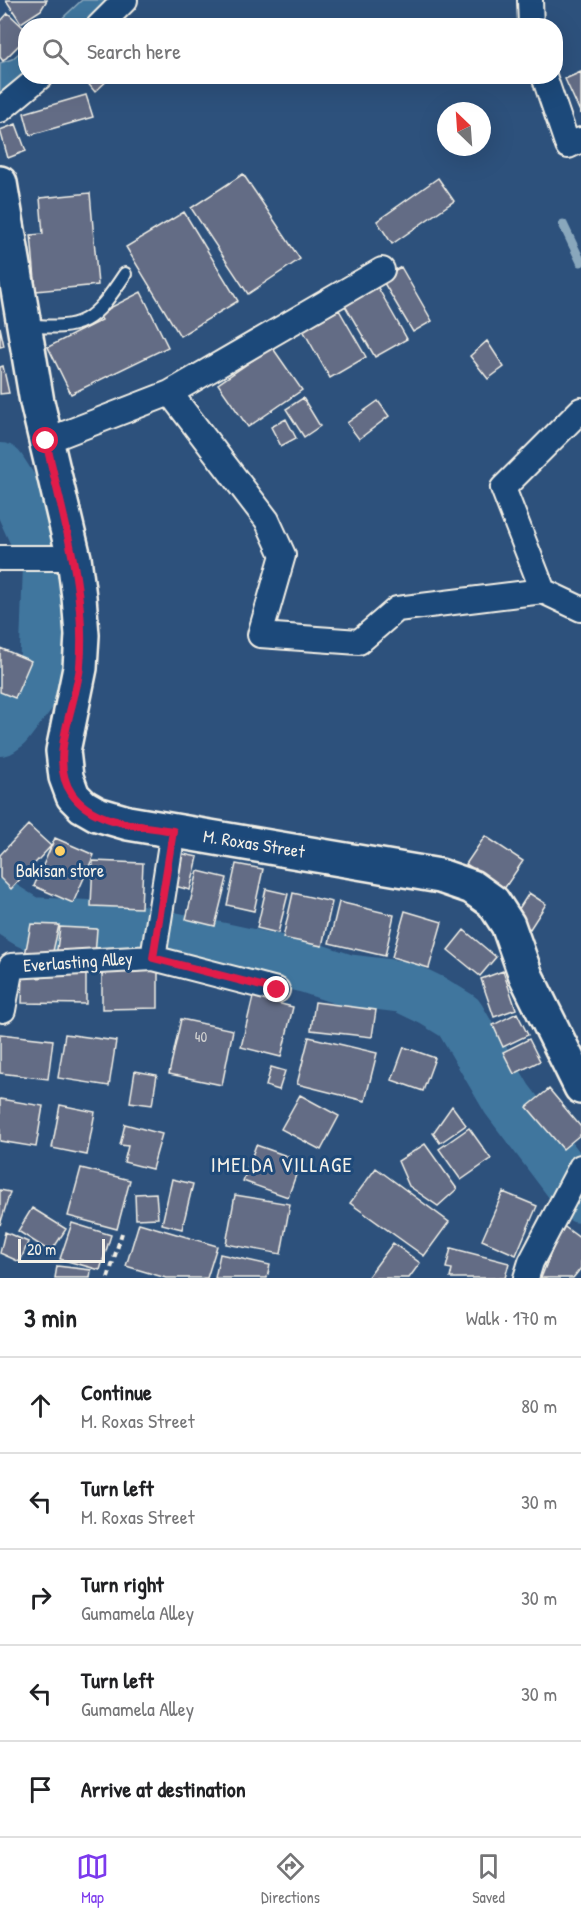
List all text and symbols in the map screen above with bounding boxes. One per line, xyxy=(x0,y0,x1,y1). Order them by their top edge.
search box xyxy=(18,18,563,84)
icon: search xyxy=(39,35,72,68)
text: Search here xyxy=(87,36,181,66)
north arrow xyxy=(437,102,491,156)
route start xyxy=(32,427,58,453)
street label: M. Roxas Street xyxy=(202,823,307,864)
marker: Bakisan store xyxy=(53,844,67,858)
place label: Bakisan store xyxy=(16,858,104,883)
street label: Everlasting Alley xyxy=(22,945,134,978)
route end xyxy=(263,976,289,1002)
house number: 40 xyxy=(195,1026,207,1047)
district label: IMELDA VILLAGE xyxy=(211,1150,353,1179)
scale bar xyxy=(18,1236,105,1264)
text: 20 m xyxy=(27,1238,56,1260)
text: 3 min xyxy=(24,1300,77,1335)
text: Walk · 170 m xyxy=(466,1304,557,1331)
text: Continue xyxy=(81,1377,152,1407)
icon: ahead xyxy=(24,1389,57,1422)
text: 80 m xyxy=(521,1392,557,1419)
text: M. Roxas Street xyxy=(81,1407,195,1434)
text: Turn left xyxy=(81,1473,154,1503)
icon: left xyxy=(24,1485,57,1518)
text: 30 m xyxy=(521,1488,557,1515)
text: M. Roxas Street xyxy=(81,1503,195,1530)
text: Turn right xyxy=(81,1569,164,1599)
icon: right xyxy=(24,1581,57,1614)
text: 30 m xyxy=(521,1584,557,1611)
text: Gumamela Alley xyxy=(81,1599,194,1626)
text: Turn left xyxy=(81,1665,154,1695)
icon: left xyxy=(24,1677,57,1710)
text: 30 m xyxy=(521,1680,557,1707)
text: Gumamela Alley xyxy=(81,1695,194,1722)
icon: arrive xyxy=(24,1773,57,1806)
text: Arrive at destination xyxy=(81,1774,246,1804)
tab: Map xyxy=(76,1850,109,1908)
tab: Directions xyxy=(261,1850,320,1908)
tab: Saved xyxy=(472,1850,505,1908)

